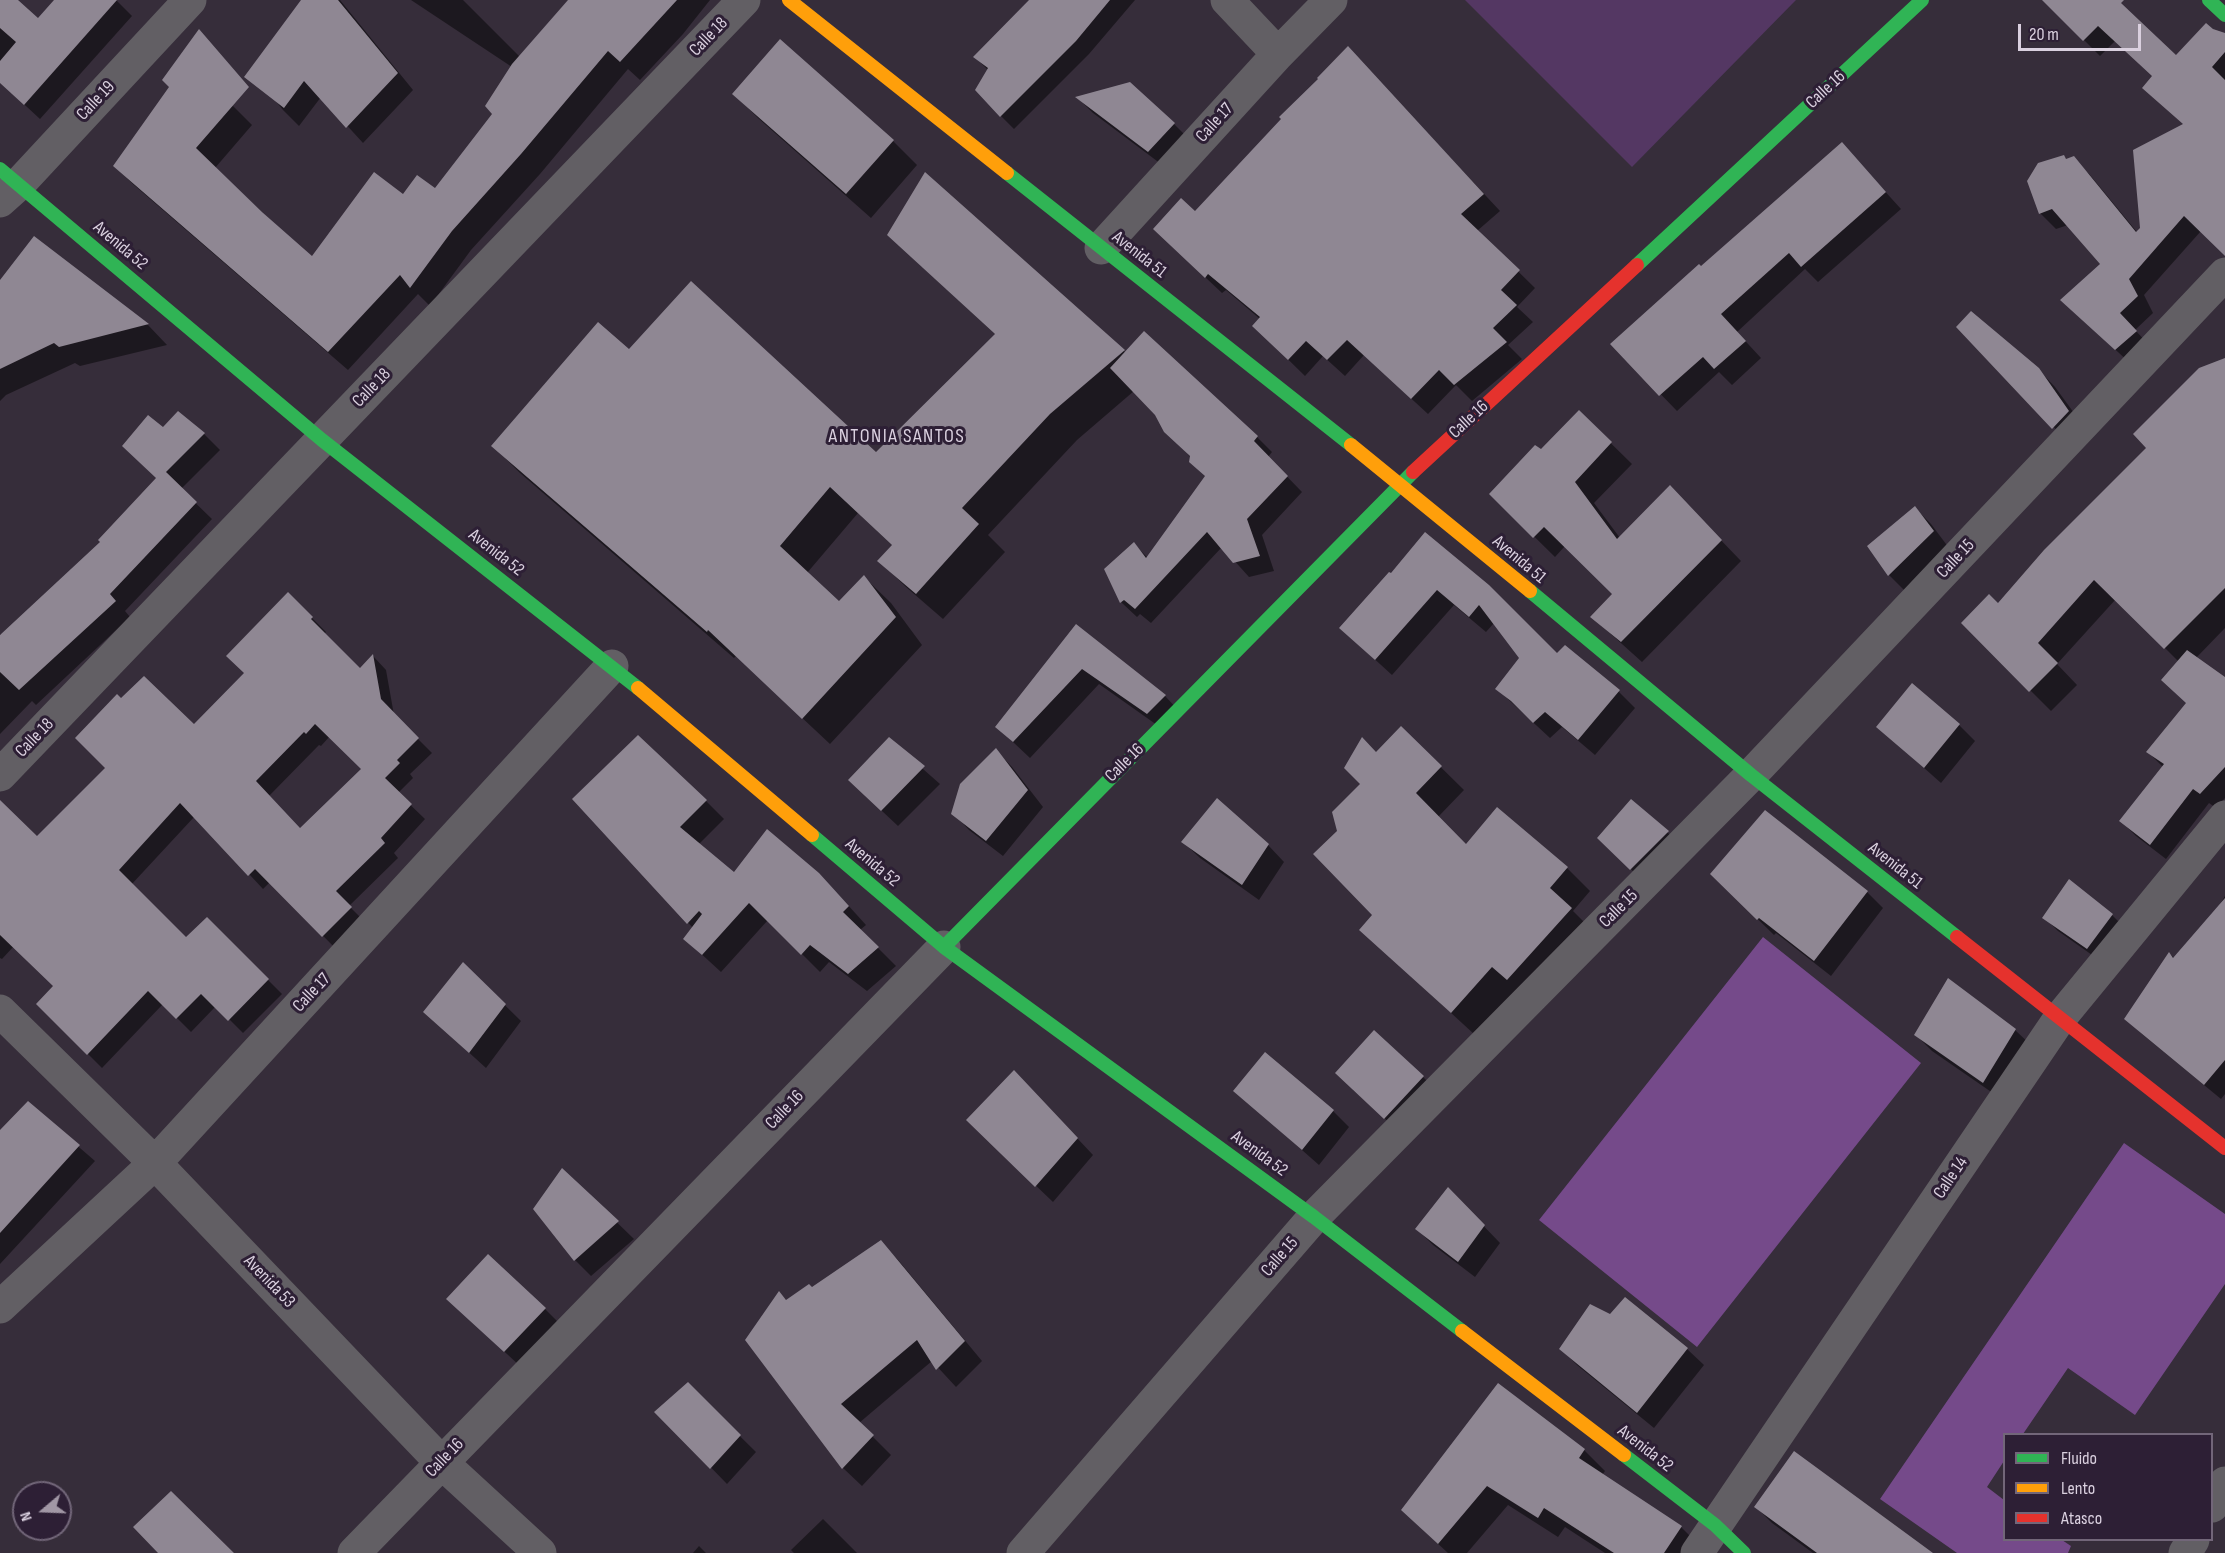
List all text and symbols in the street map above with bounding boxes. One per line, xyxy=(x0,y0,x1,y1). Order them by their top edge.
scale bar xyxy=(2021,12,2144,50)
street label: Calle 18 xyxy=(685,13,733,61)
text: 20 m xyxy=(2029,24,2059,45)
street label: Calle 16 xyxy=(1802,66,1850,114)
street label: Calle 19 xyxy=(72,77,120,125)
street label: Calle 17 xyxy=(1192,99,1238,147)
street label: Avenida 52 xyxy=(88,217,152,275)
street label: Avenida 51 xyxy=(1107,227,1171,283)
street label: Calle 18 xyxy=(348,364,396,412)
street label: Calle 16 xyxy=(1445,396,1493,444)
district label: ANTONIA SANTOS xyxy=(829,425,965,449)
street label: Avenida 52 xyxy=(464,525,528,581)
street label: Avenida 51 xyxy=(1488,531,1550,589)
street label: Calle 15 xyxy=(1933,535,1979,583)
street label: Calle 18 xyxy=(11,714,59,762)
street label: Calle 16 xyxy=(1101,739,1149,787)
street label: Avenida 52 xyxy=(840,834,904,892)
street label: Avenida 51 xyxy=(1863,838,1927,894)
street label: Calle 15 xyxy=(1595,885,1643,933)
street label: Calle 17 xyxy=(289,969,335,1017)
street label: Calle 16 xyxy=(761,1086,809,1134)
street label: Avenida 52 xyxy=(1227,1126,1291,1182)
street label: Calle 14 xyxy=(1929,1153,1973,1203)
street label: Calle 15 xyxy=(1257,1233,1303,1281)
street label: Avenida 53 xyxy=(239,1251,299,1313)
street label: Avenida 52 xyxy=(1613,1421,1677,1477)
legend xyxy=(2003,1433,2213,1541)
street label: Calle 16 xyxy=(421,1434,469,1482)
text: Fluido xyxy=(2061,1448,2097,1469)
text: Lento xyxy=(2061,1478,2095,1499)
north arrow xyxy=(12,1481,72,1541)
text: Atasco xyxy=(2061,1508,2102,1529)
text: N xyxy=(16,1509,37,1524)

